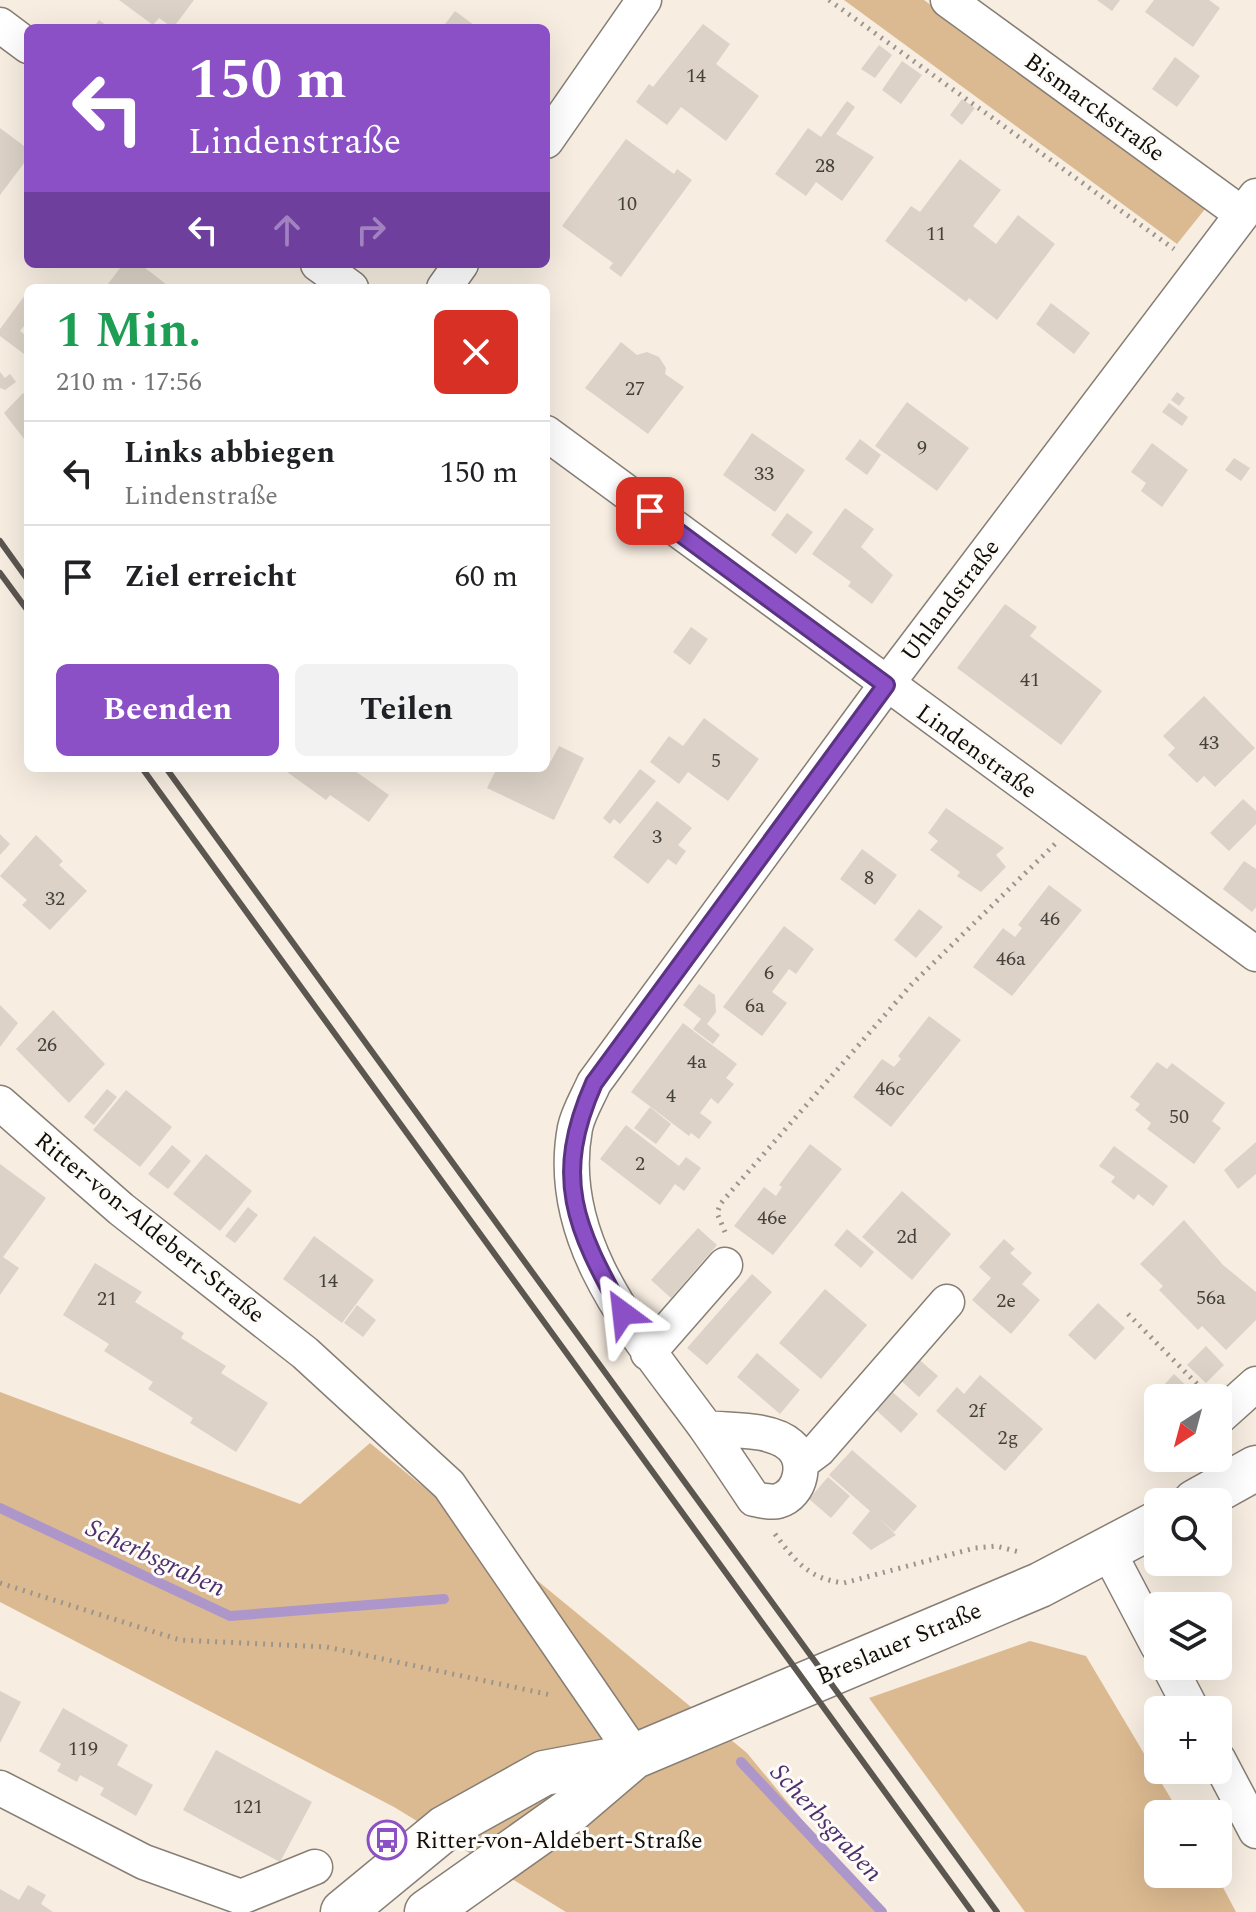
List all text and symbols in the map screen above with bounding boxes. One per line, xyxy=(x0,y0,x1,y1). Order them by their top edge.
text: 150 m xyxy=(188,38,347,123)
street label: Bismarckstraße xyxy=(1017,44,1172,171)
icon: left xyxy=(56,56,160,160)
house number: 14 xyxy=(686,61,706,91)
text: Lindenstraße xyxy=(188,115,401,170)
house number: 28 xyxy=(815,151,835,181)
house number: 10 xyxy=(617,189,637,219)
icon: left xyxy=(181,208,225,252)
icon: ahead xyxy=(265,208,309,252)
icon: right xyxy=(349,208,393,252)
house number: 11 xyxy=(926,219,946,249)
text: 1 Min. xyxy=(56,295,201,368)
button: close xyxy=(434,310,518,394)
text: 210 m · 17:56 xyxy=(56,362,202,402)
house number: 27 xyxy=(625,374,645,404)
text: Links abbiegen xyxy=(124,430,335,476)
house number: 9 xyxy=(917,433,927,463)
text: 150 m xyxy=(440,450,518,496)
icon: left xyxy=(56,451,100,495)
house number: 33 xyxy=(754,459,774,489)
text: Lindenstraße xyxy=(124,476,278,516)
pin xyxy=(616,477,684,545)
icon: arrive xyxy=(628,489,672,533)
street label: Uhlandstraße xyxy=(893,532,1009,670)
text: Ziel erreicht xyxy=(124,554,297,600)
text: 60 m xyxy=(455,554,518,600)
icon: arrive xyxy=(56,555,100,599)
button: Beenden xyxy=(56,664,279,756)
button: Teilen xyxy=(295,664,518,756)
house number: 41 xyxy=(1020,665,1040,695)
street label: Lindenstraße xyxy=(908,695,1044,808)
house number: 43 xyxy=(1199,728,1219,758)
house number: 5 xyxy=(711,746,721,776)
house number: 3 xyxy=(652,822,662,852)
house number: 8 xyxy=(864,863,874,893)
house number: 32 xyxy=(45,884,65,914)
house number: 46 xyxy=(1040,904,1060,934)
house number: 46a xyxy=(996,944,1026,974)
house number: 6 xyxy=(764,958,774,988)
house number: 6a xyxy=(745,991,765,1021)
house number: 26 xyxy=(37,1030,57,1060)
house number: 4a xyxy=(687,1047,707,1077)
house number: 46c xyxy=(875,1074,905,1104)
house number: 4 xyxy=(666,1081,676,1111)
house number: 50 xyxy=(1169,1102,1189,1132)
street label: Ritter-von-Aldebert-Straße xyxy=(26,1123,272,1332)
house number: 2 xyxy=(635,1149,645,1179)
house number: 46e xyxy=(757,1203,787,1233)
house number: 2d xyxy=(896,1222,918,1252)
house number: 14 xyxy=(318,1266,338,1296)
position arrow xyxy=(581,1271,665,1355)
house number: 56a xyxy=(1196,1283,1226,1313)
house number: 21 xyxy=(97,1284,117,1314)
house number: 2e xyxy=(996,1286,1016,1316)
north arrow xyxy=(1144,1384,1232,1472)
map controls xyxy=(1144,1384,1232,1888)
house number: 2f xyxy=(969,1396,988,1426)
house number: 2g xyxy=(998,1423,1018,1453)
button: search xyxy=(1144,1488,1232,1576)
water label: Scherbsgraben xyxy=(79,1508,232,1608)
button: layers xyxy=(1144,1592,1232,1680)
street label: Breslauer Straße xyxy=(811,1593,987,1695)
button: + xyxy=(1144,1696,1232,1784)
house number: 119 xyxy=(68,1734,98,1764)
water label: Scherbsgraben xyxy=(760,1754,892,1891)
house number: 121 xyxy=(233,1792,263,1822)
button: − xyxy=(1144,1800,1232,1888)
bus stop icon: Ritter-von-Aldebert-Straße xyxy=(366,1819,408,1861)
place label: Ritter-von-Aldebert-Straße xyxy=(415,1823,703,1859)

